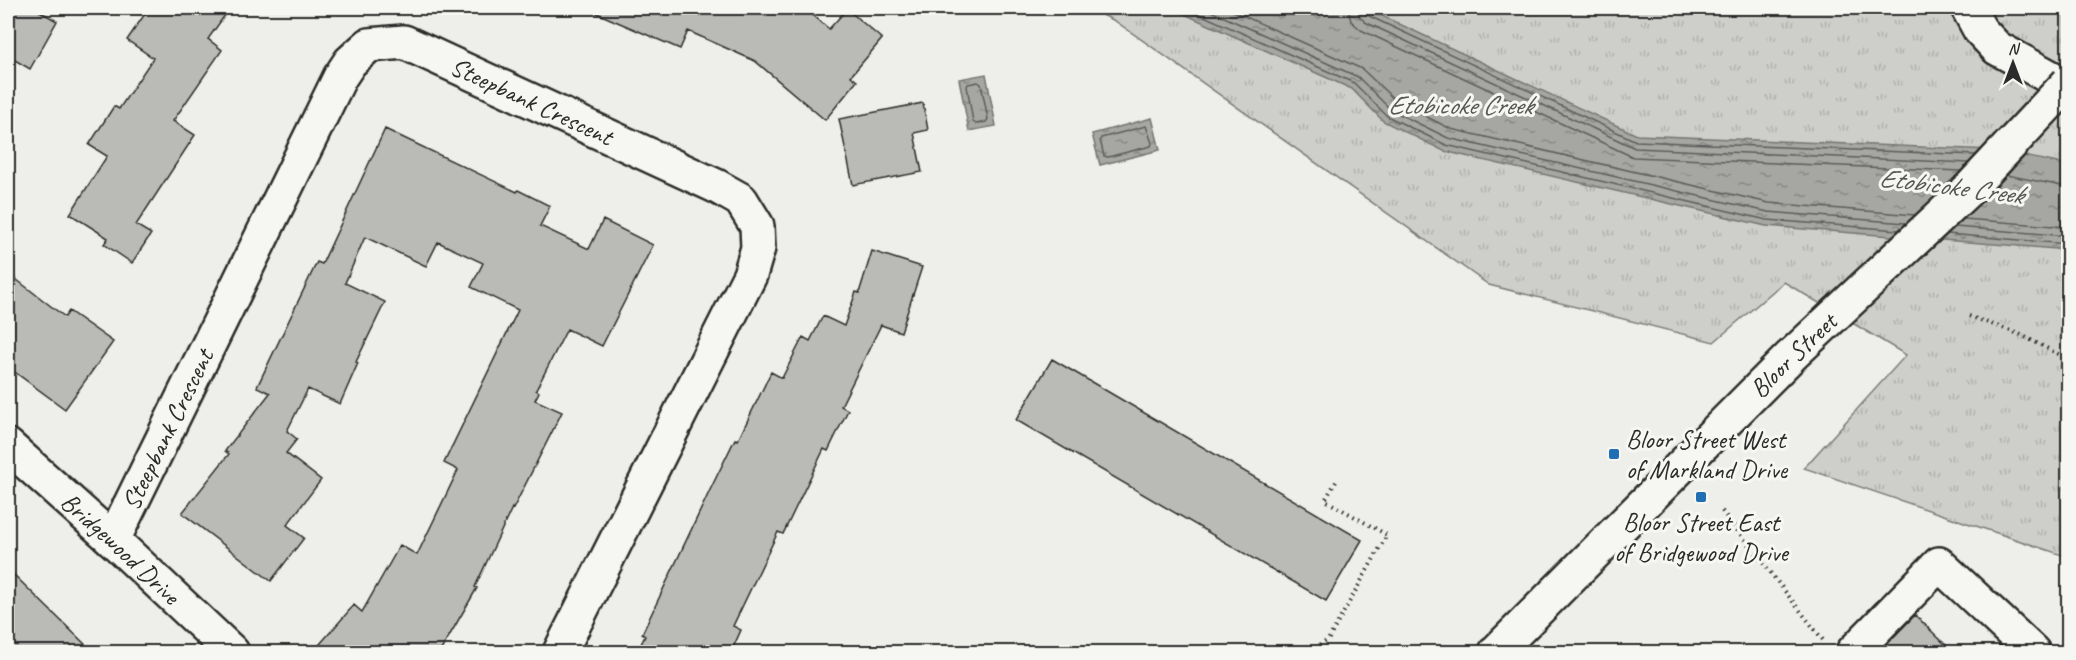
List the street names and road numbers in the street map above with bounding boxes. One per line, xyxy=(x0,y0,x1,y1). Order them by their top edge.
street label: Steepbank Crescent xyxy=(445,50,620,154)
street label: Bloor Street xyxy=(1743,304,1845,405)
street label: Steepbank Crescent xyxy=(114,342,222,516)
street label: Bridgewood Drive xyxy=(54,485,188,613)

